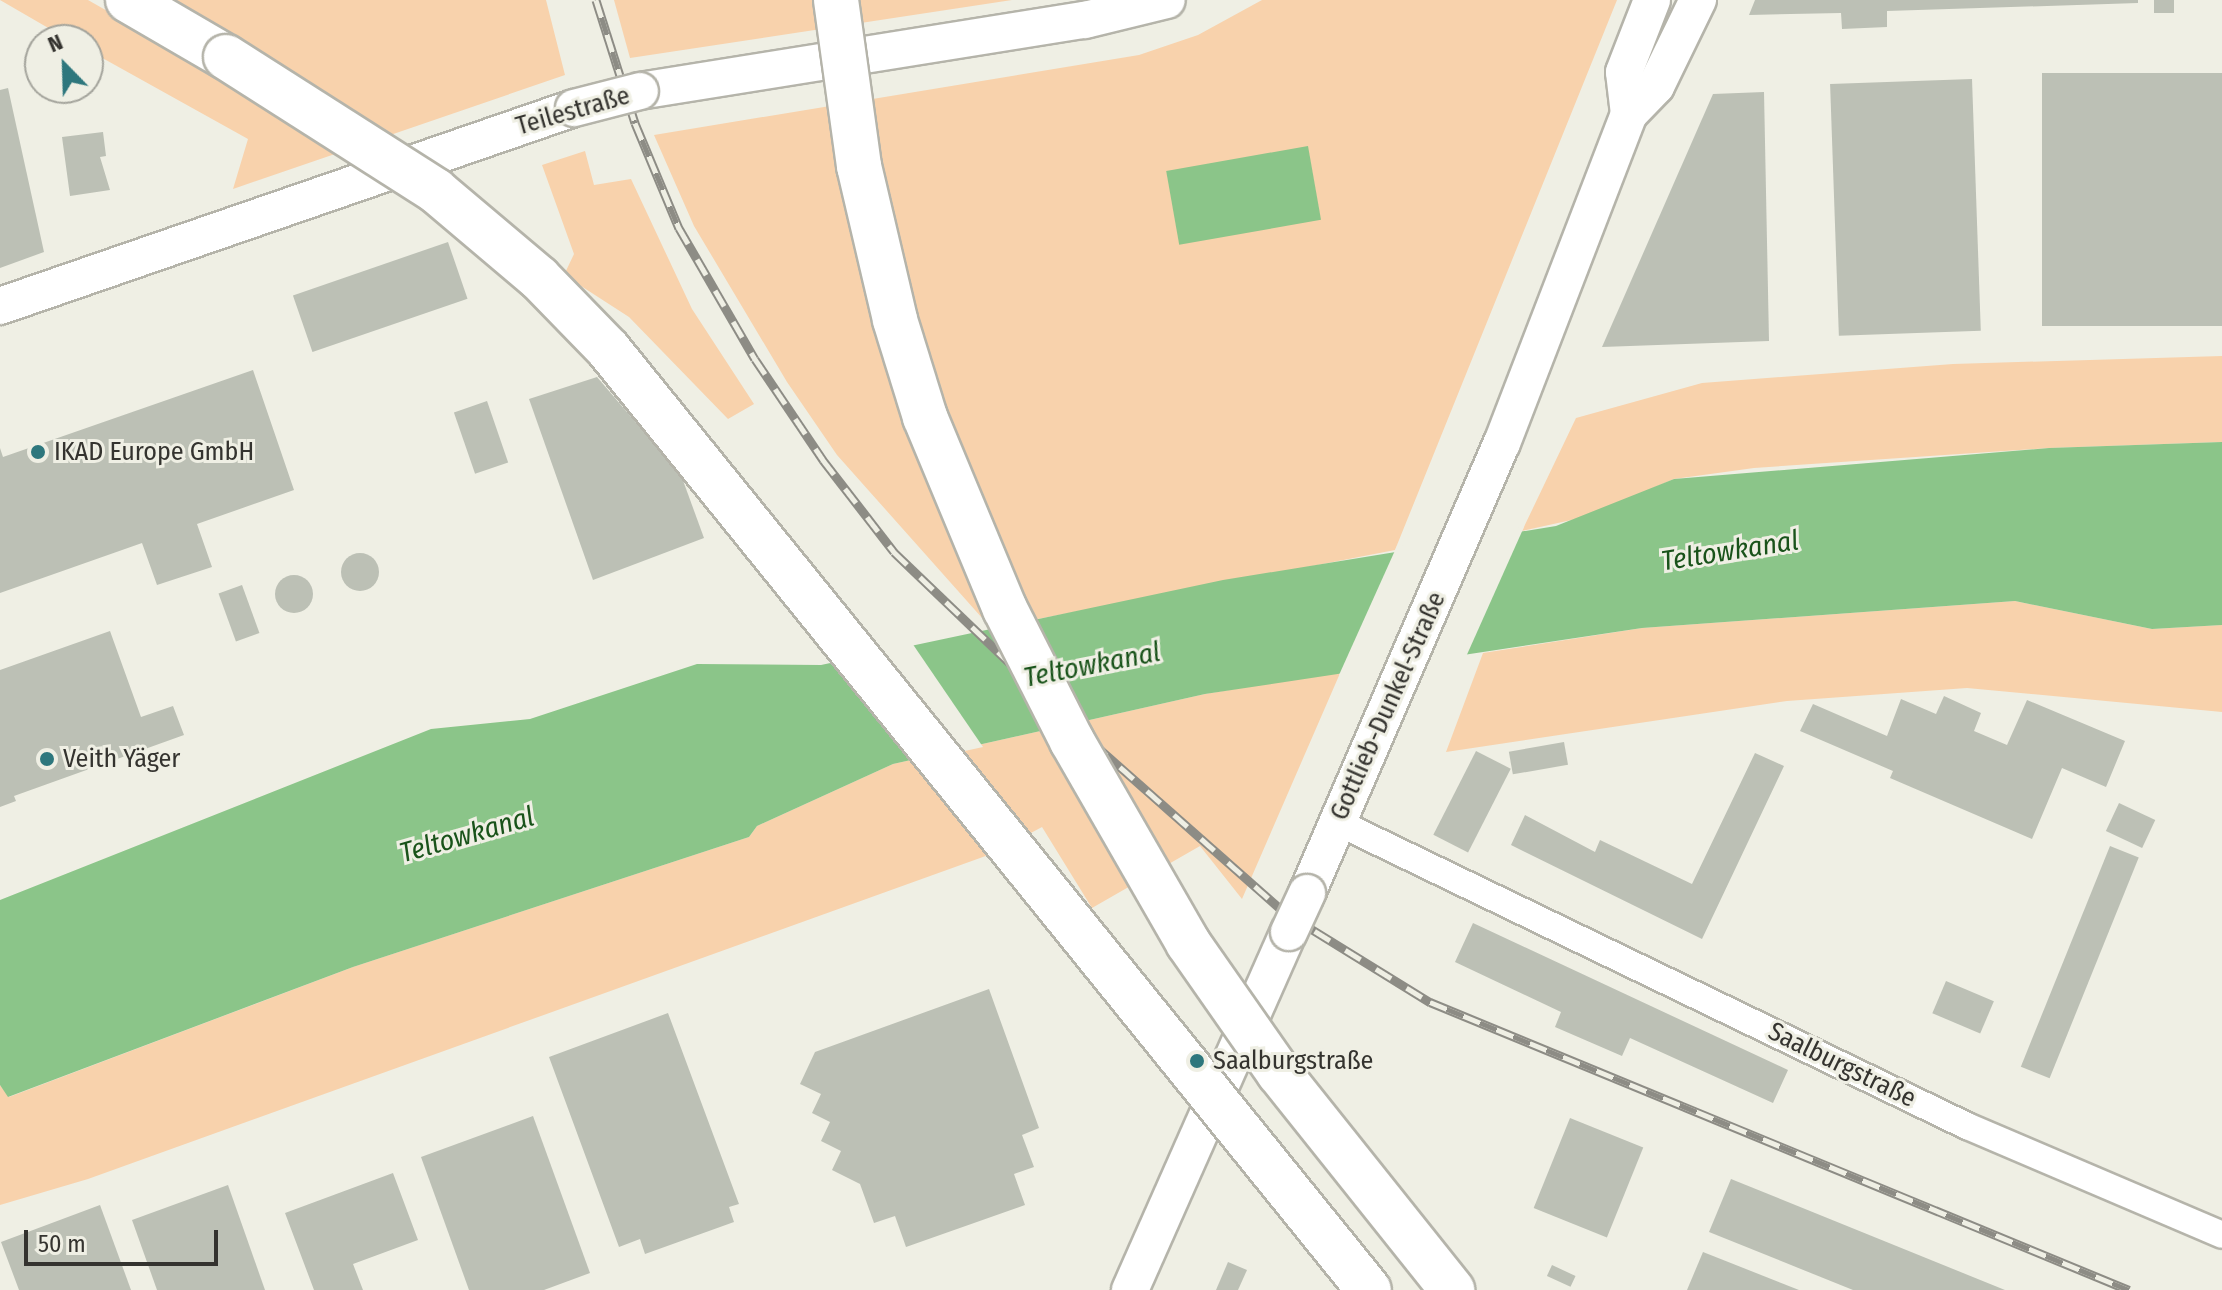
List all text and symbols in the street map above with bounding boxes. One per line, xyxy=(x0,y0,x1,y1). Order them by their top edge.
north arrow xyxy=(24,24,104,104)
text: N xyxy=(44,28,67,58)
street label: Teilestraße xyxy=(512,80,634,142)
place label: IKAD Europe GmbH xyxy=(54,436,254,468)
marker: IKAD Europe GmbH xyxy=(29,443,47,461)
water label: Teltowkanal xyxy=(1659,524,1801,578)
street label: Gottlieb-Dunkel-Straße xyxy=(1324,587,1452,825)
water label: Teltowkanal xyxy=(1021,635,1163,695)
place label: Veith Yäger xyxy=(63,743,180,775)
marker: Veith Yäger xyxy=(38,750,56,768)
water label: Teltowkanal xyxy=(396,800,538,870)
street label: Saalburgstraße xyxy=(1763,1016,1921,1114)
place label: Saalburgstraße xyxy=(1213,1045,1373,1077)
marker: Saalburgstraße xyxy=(1188,1052,1206,1070)
scale bar xyxy=(28,1214,222,1264)
text: 50 m xyxy=(38,1230,86,1258)

